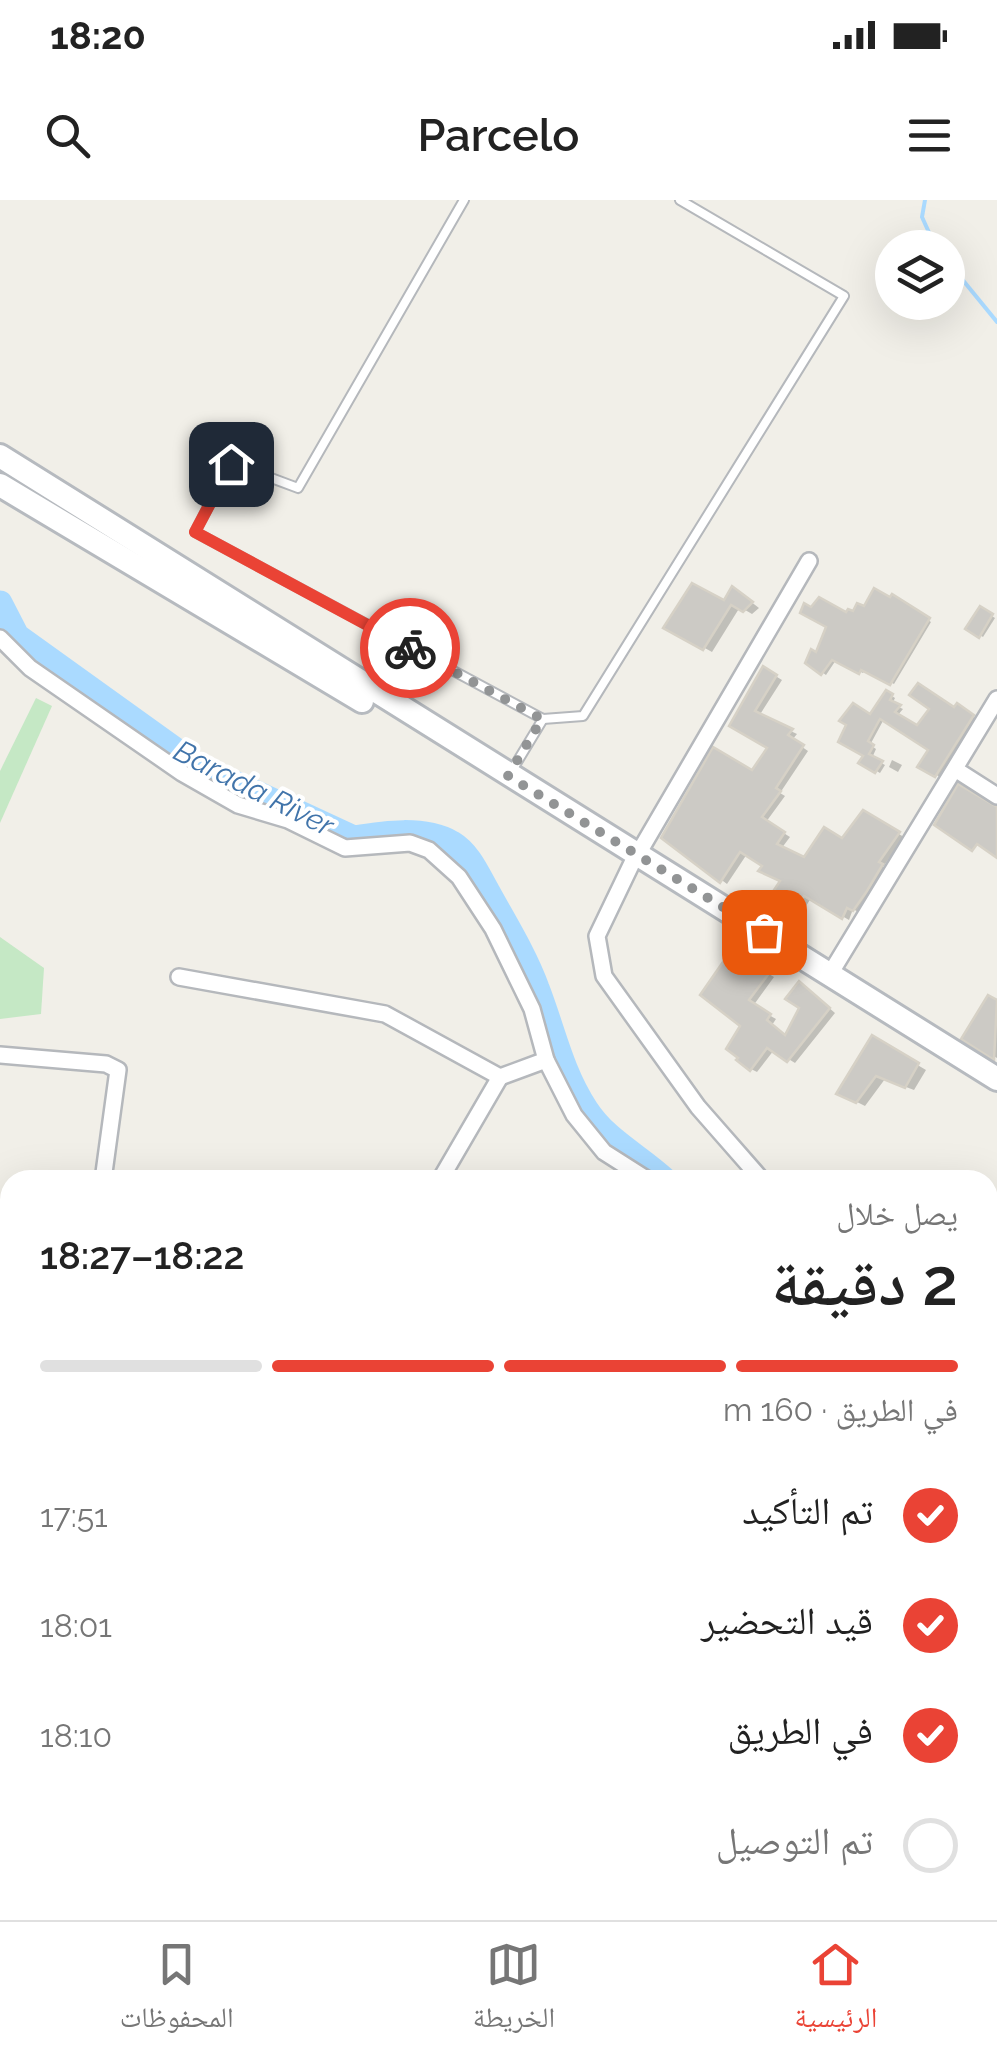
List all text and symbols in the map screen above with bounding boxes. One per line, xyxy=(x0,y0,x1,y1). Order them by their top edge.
text: 18:20 xyxy=(50,13,146,58)
icon: search xyxy=(40,108,95,163)
icon: menu xyxy=(902,108,957,163)
text: Parcelo xyxy=(418,109,579,162)
map controls xyxy=(875,230,965,320)
button: layers xyxy=(875,230,965,320)
pin xyxy=(189,422,274,507)
icon: home xyxy=(204,437,259,492)
courier xyxy=(360,598,460,698)
icon: bike xyxy=(383,621,438,676)
water label: Barada River xyxy=(168,733,341,844)
pin xyxy=(722,890,807,975)
icon: bag xyxy=(737,905,792,960)
text: يصل خلال xyxy=(836,1195,958,1232)
text: 18:22–18:27 xyxy=(40,1233,244,1278)
text: 2 دقيقة xyxy=(771,1244,958,1320)
text: في الطريق · 160 m xyxy=(723,1391,958,1428)
text: تم التأكيد xyxy=(742,1488,873,1533)
icon: check xyxy=(903,1488,958,1543)
text: 17:51 xyxy=(40,1497,108,1534)
text: قيد التحضير xyxy=(701,1598,873,1643)
icon: check xyxy=(903,1598,958,1653)
text: 18:01 xyxy=(40,1607,112,1644)
text: في الطريق xyxy=(727,1708,873,1753)
icon: check xyxy=(903,1708,958,1763)
text: 18:10 xyxy=(40,1717,112,1754)
text: تم التوصيل xyxy=(716,1818,873,1863)
tab: المحفوظات xyxy=(120,1937,234,2045)
tab: الخريطة xyxy=(473,1937,555,2045)
tab: الرئيسية xyxy=(794,1937,877,2045)

